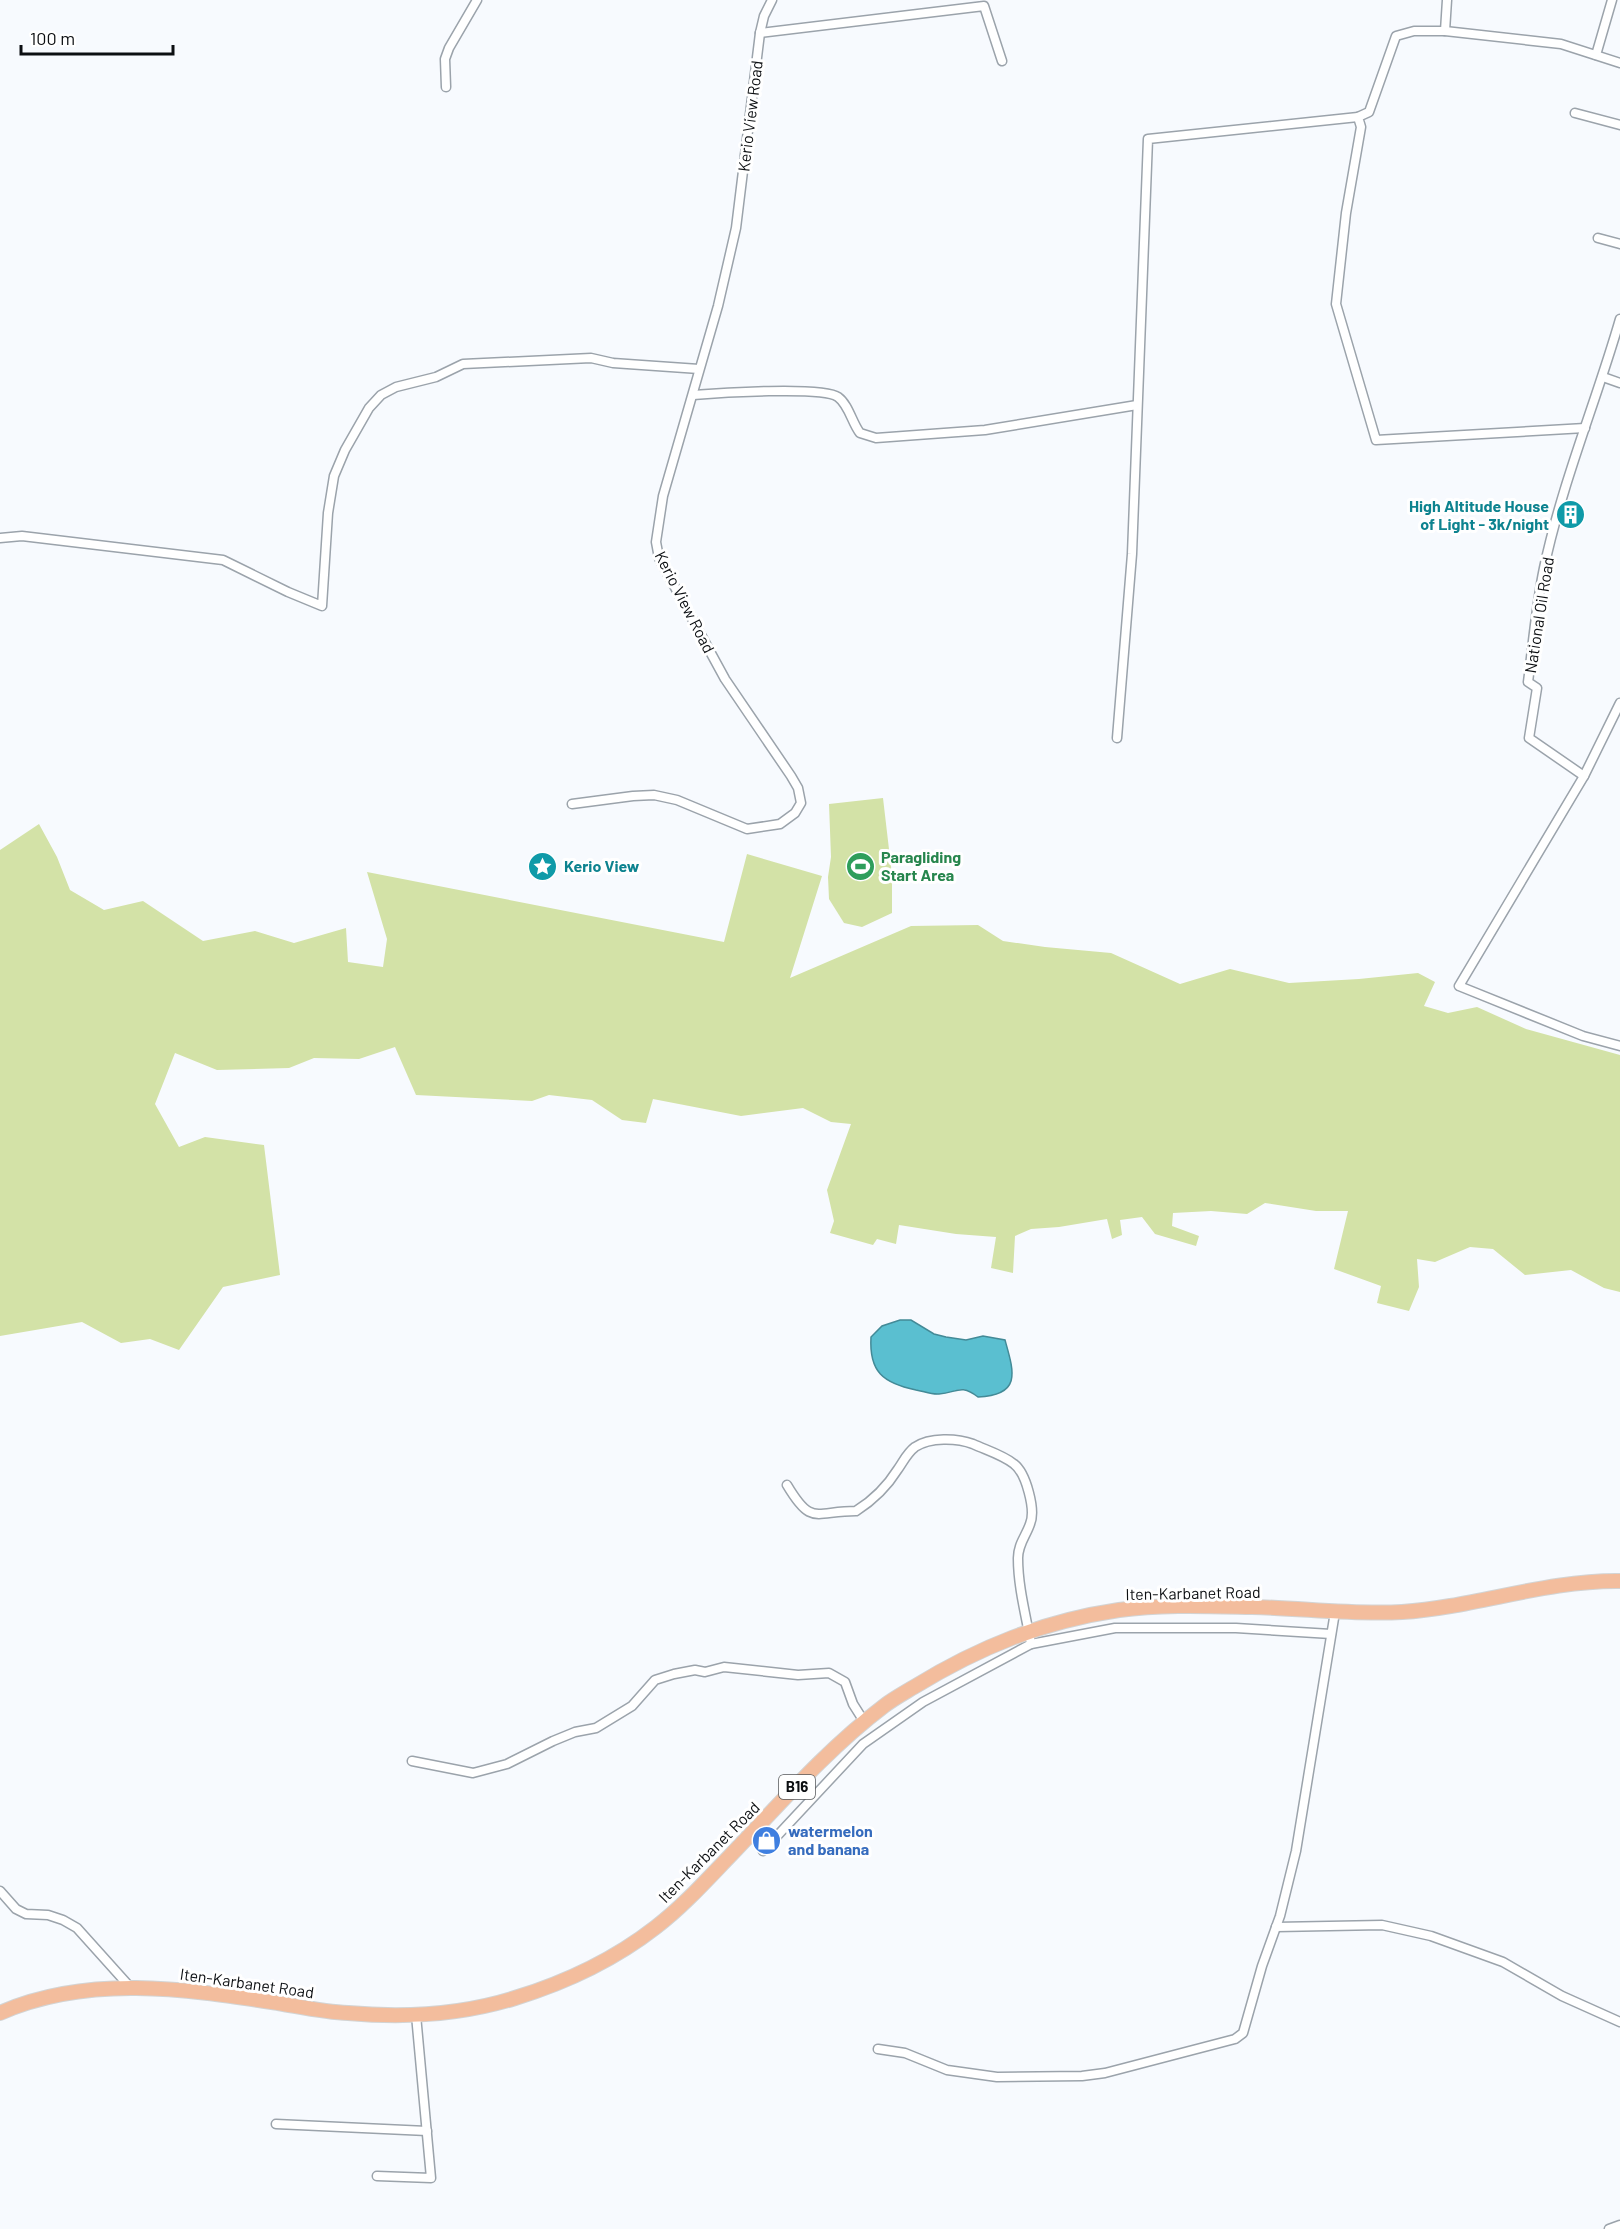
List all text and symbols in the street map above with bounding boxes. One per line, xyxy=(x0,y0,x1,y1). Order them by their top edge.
scale bar xyxy=(21,18,172,56)
text: 100 m xyxy=(30,27,75,49)
street label: Kerio View Road xyxy=(733,59,766,173)
place label: High Altitude House of Light - 3k/night xyxy=(1409,496,1549,533)
building icon: High Altitude House of Light - 3k/night xyxy=(1554,499,1586,531)
street label: Kerio View Road xyxy=(652,548,719,656)
street label: National Oil Road xyxy=(1520,555,1557,674)
place label: Paragliding Start Area xyxy=(881,847,961,884)
place icon: Kerio View xyxy=(527,850,559,882)
sports icon: Paragliding Start Area xyxy=(844,850,876,882)
place label: Kerio View xyxy=(564,856,640,875)
street label: Iten-Karbanet Road xyxy=(1125,1582,1261,1603)
road number: B16 xyxy=(779,1775,815,1799)
street label: Iten-Karbanet Road xyxy=(654,1797,763,1906)
place label: watermelon and banana xyxy=(788,1821,873,1858)
shop icon: watermelon and banana xyxy=(751,1824,783,1856)
street label: Iten-Karbanet Road xyxy=(179,1964,315,2001)

